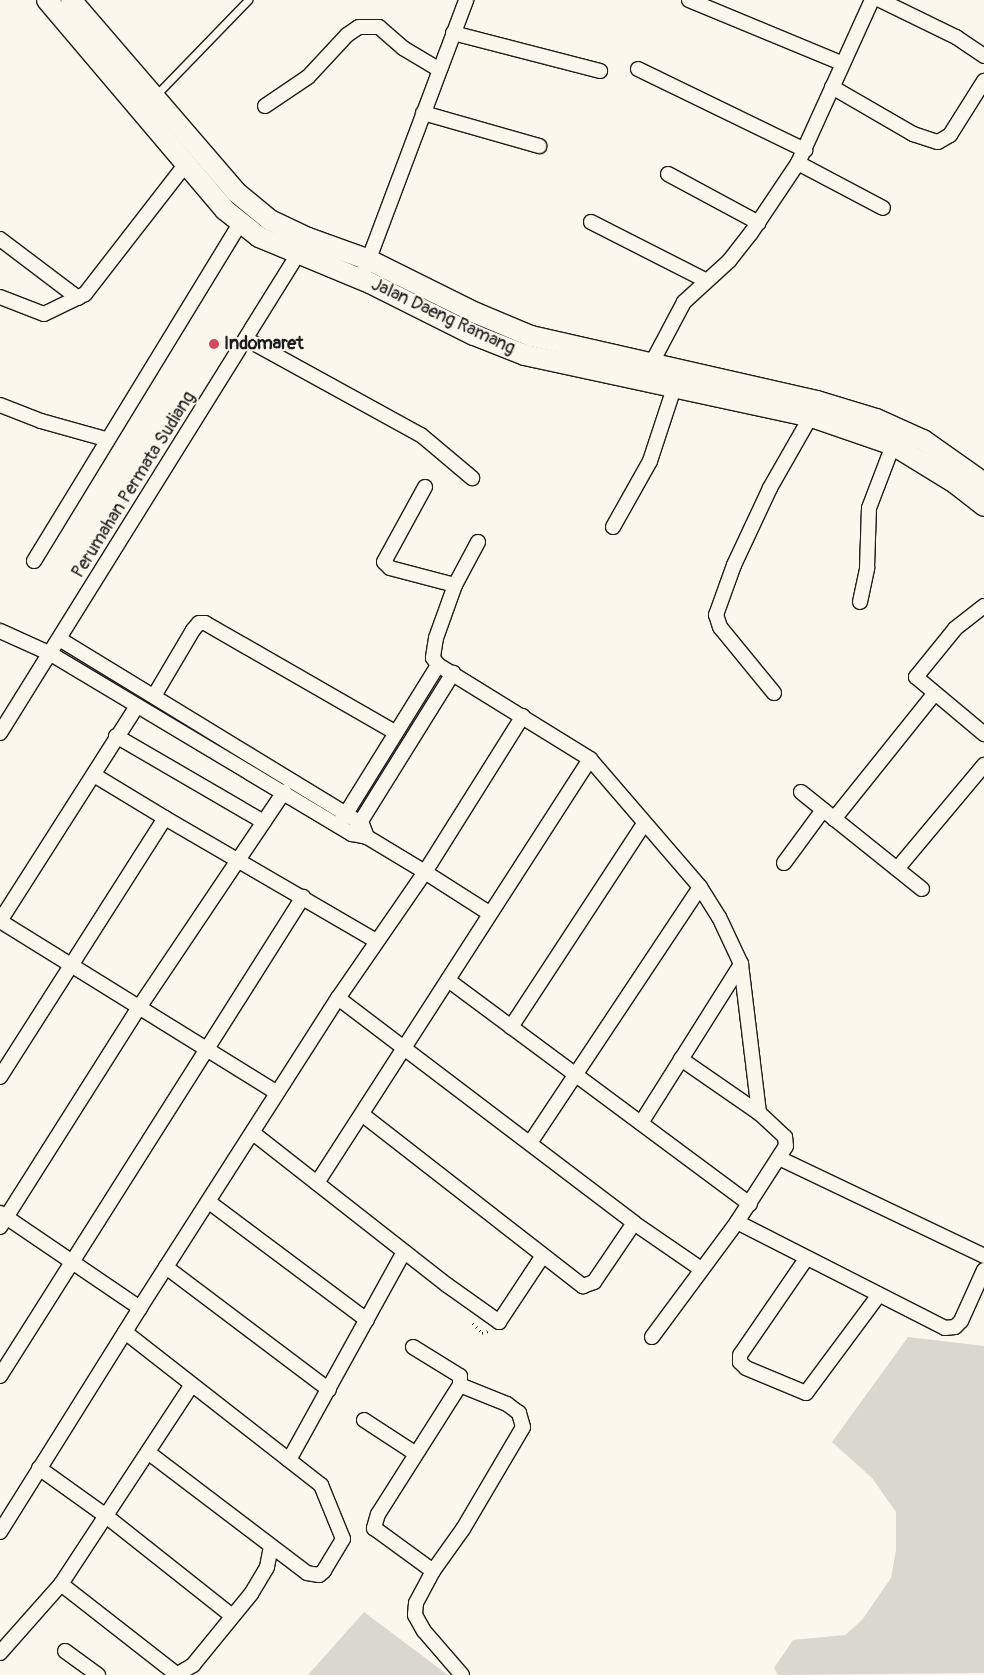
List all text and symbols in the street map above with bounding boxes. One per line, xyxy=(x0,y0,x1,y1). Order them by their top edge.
street label: Jalan Daeng Ramang xyxy=(368,274,518,360)
place label: Indomaret xyxy=(224,333,303,355)
marker: Indomaret xyxy=(208,338,220,350)
street label: Perumahan Permata Sudiang xyxy=(68,388,200,582)

